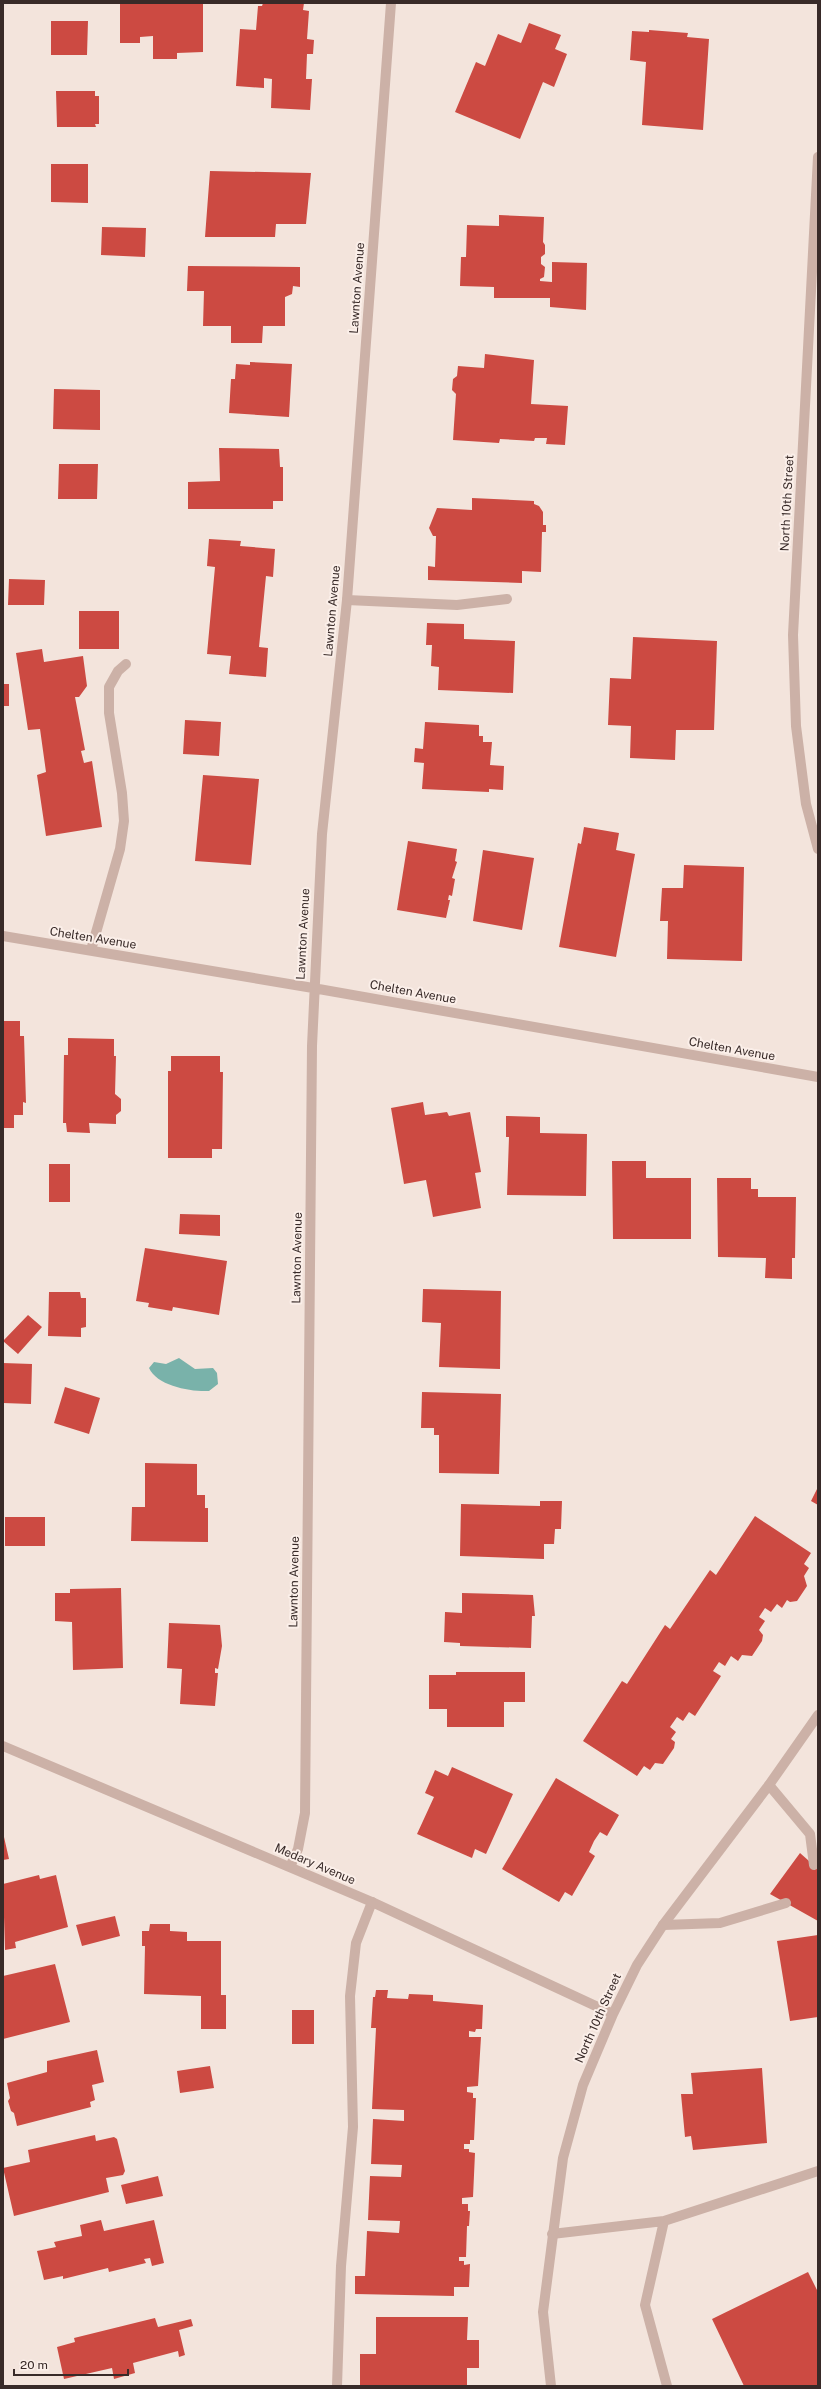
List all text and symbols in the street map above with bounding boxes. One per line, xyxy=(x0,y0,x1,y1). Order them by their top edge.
street label: Lawnton Avenue xyxy=(347,242,367,334)
street label: North 10th Street xyxy=(777,454,797,552)
street label: Lawnton Avenue xyxy=(321,565,343,657)
street label: Lawnton Avenue xyxy=(294,888,312,980)
street label: Chelten Avenue xyxy=(49,924,138,952)
street label: Chelten Avenue xyxy=(369,978,458,1007)
street label: Chelten Avenue xyxy=(688,1035,777,1064)
street label: Lawnton Avenue xyxy=(289,1212,305,1304)
street label: Lawnton Avenue xyxy=(286,1536,302,1628)
street label: Medary Avenue xyxy=(272,1841,358,1887)
street label: North 10th Street xyxy=(572,1971,624,2065)
scale bar xyxy=(14,2351,128,2377)
text: 20 m xyxy=(20,2358,48,2372)

